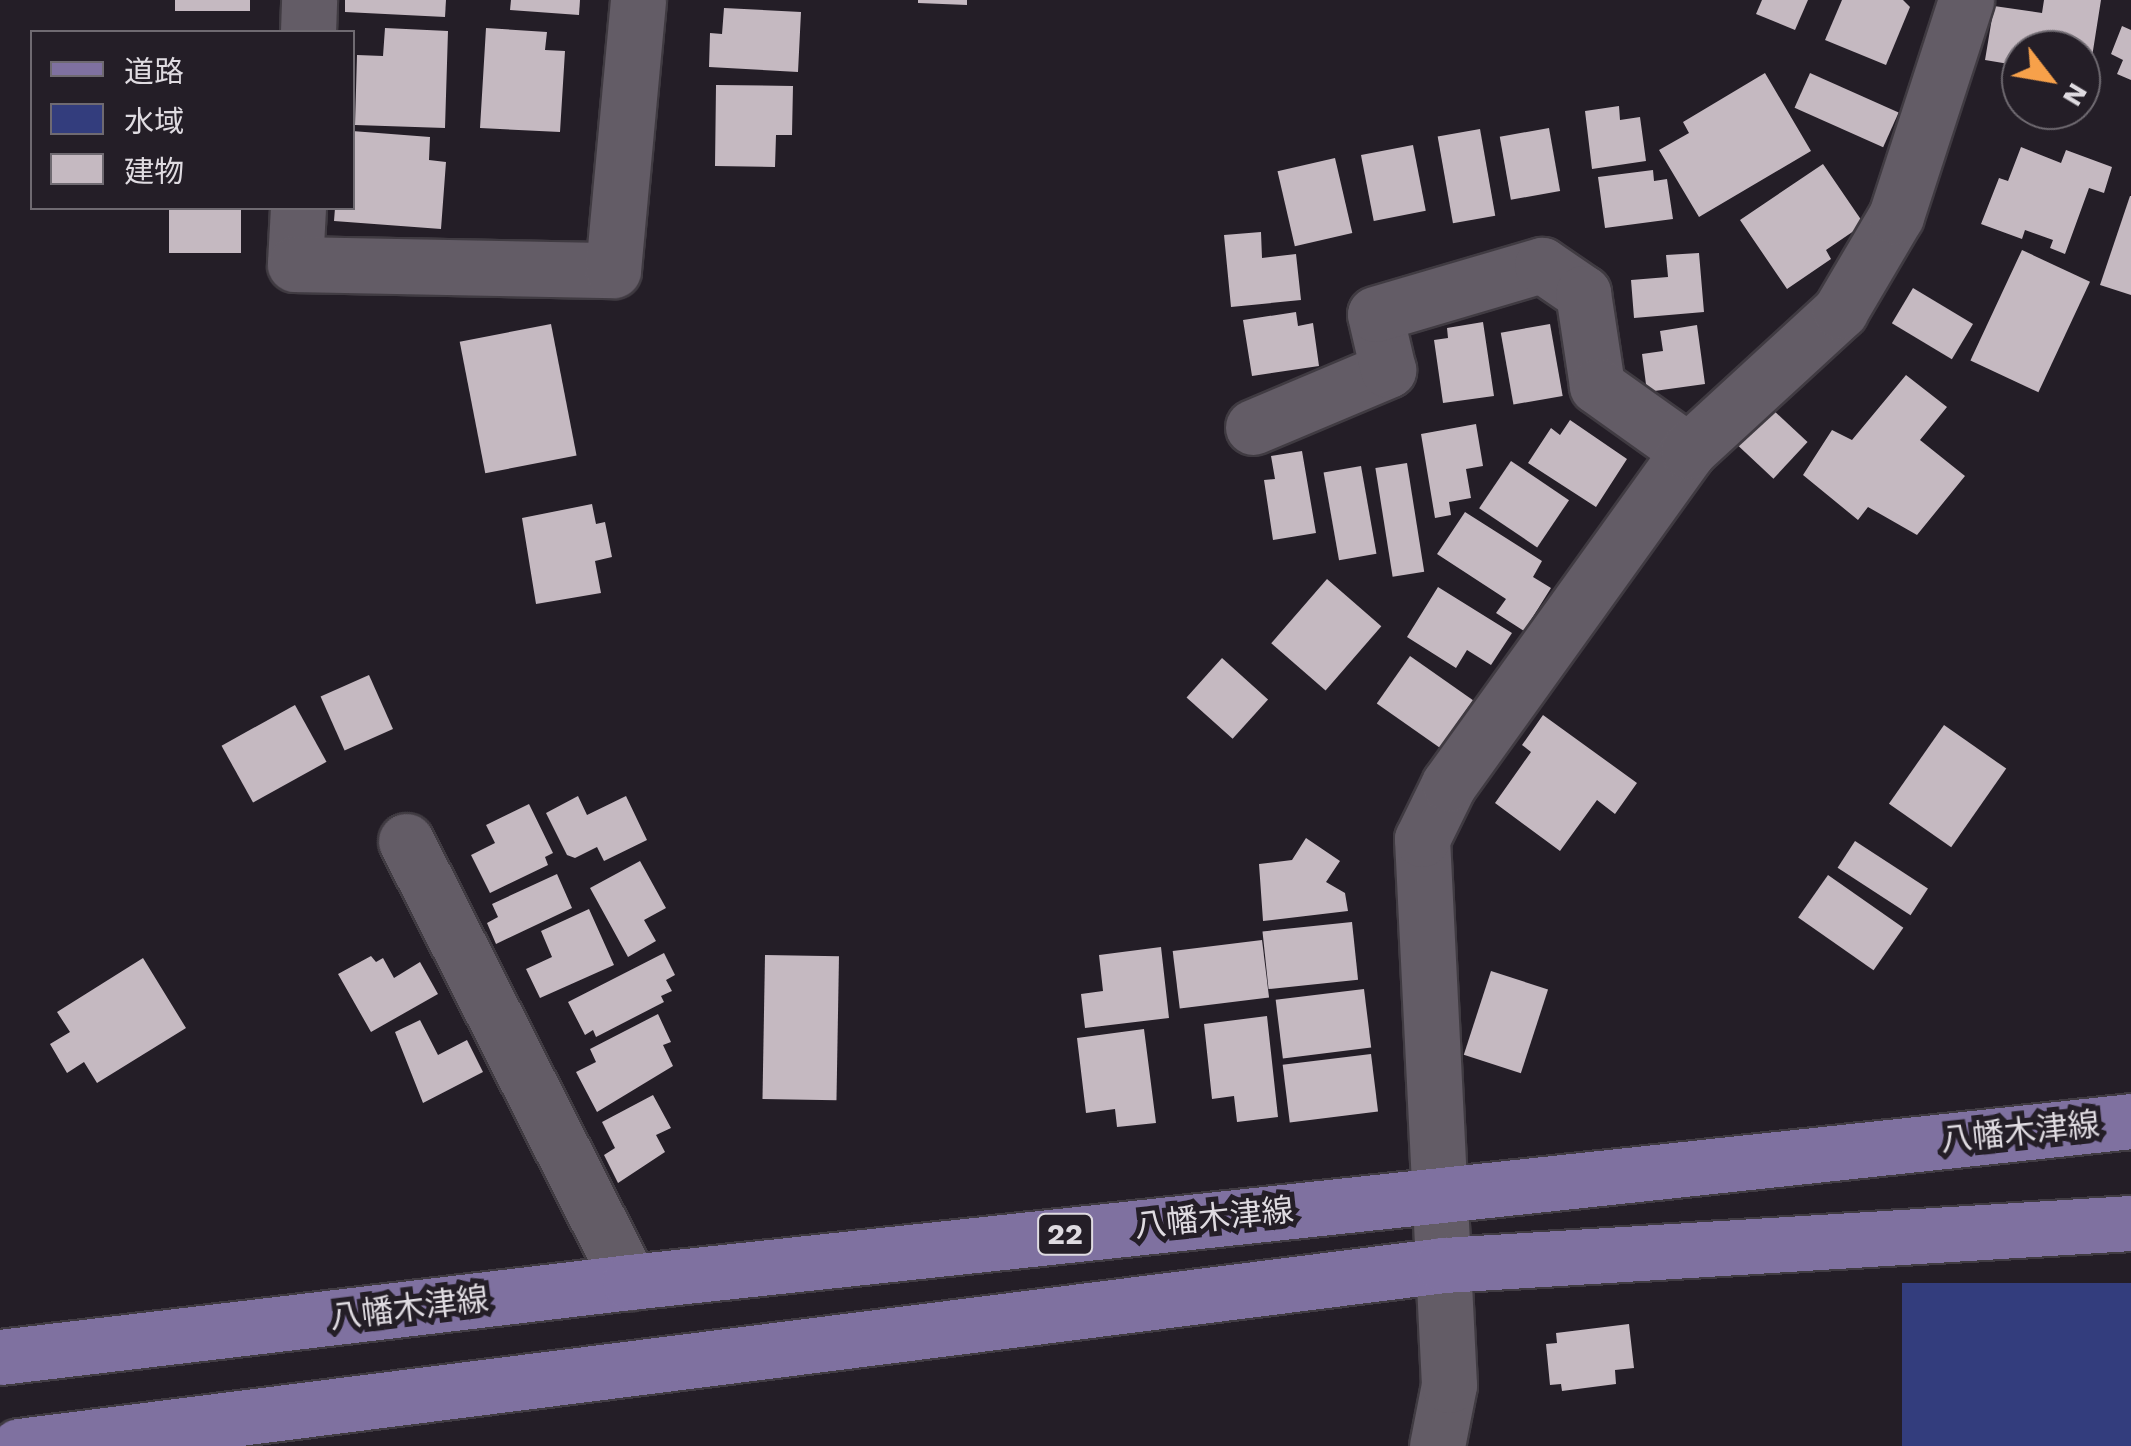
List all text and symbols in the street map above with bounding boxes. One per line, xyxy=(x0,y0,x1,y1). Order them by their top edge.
legend xyxy=(30,30,355,210)
north arrow xyxy=(2001,30,2101,130)
text: 道路 xyxy=(124,54,184,89)
text: N xyxy=(2056,77,2095,112)
text: 水域 xyxy=(124,104,184,139)
text: 建物 xyxy=(124,154,184,189)
street label: 八幡木津線 xyxy=(1938,1105,2102,1159)
street label: 八幡木津線 xyxy=(1132,1191,1296,1245)
road number: 22 xyxy=(1035,1209,1095,1259)
street label: 八幡木津線 xyxy=(327,1279,491,1337)

